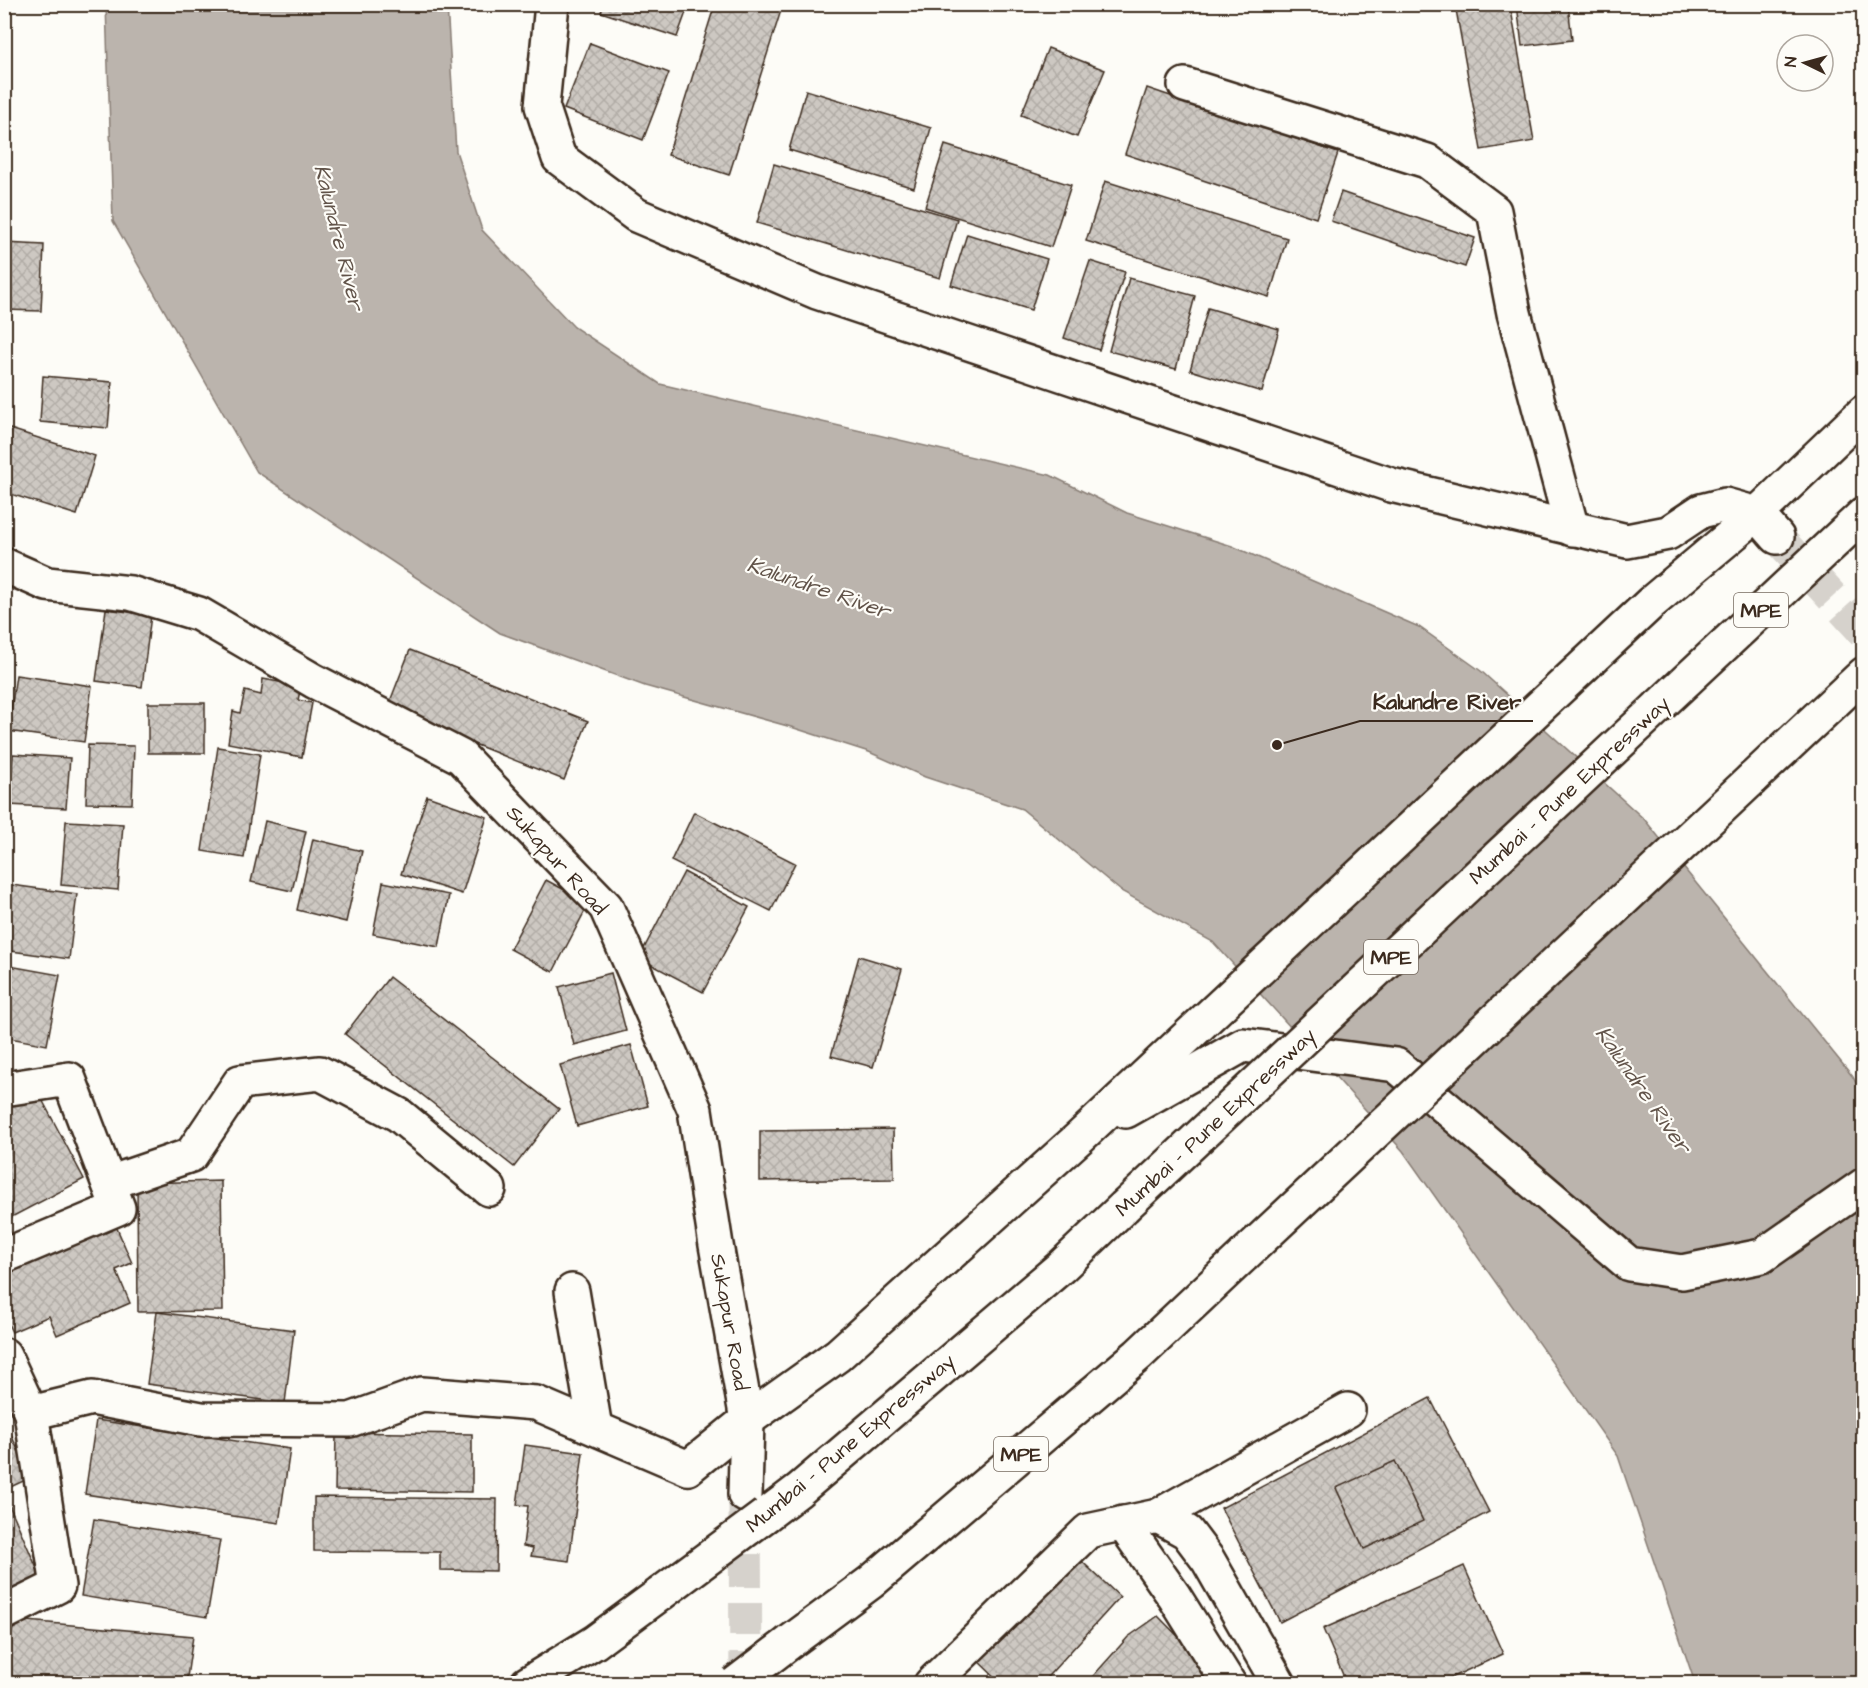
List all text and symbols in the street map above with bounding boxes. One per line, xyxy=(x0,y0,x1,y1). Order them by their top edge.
north arrow xyxy=(1775,33,1835,93)
text: N xyxy=(1780,56,1802,68)
water label: Kalundre River xyxy=(306,161,372,316)
water label: Kalundre River xyxy=(743,550,897,628)
road number: MPE xyxy=(1734,593,1788,627)
callout: Kalundre River xyxy=(1360,681,1533,721)
text: Kalundre River xyxy=(1373,687,1522,718)
street label: Mumbai - Pune Expressway xyxy=(1463,689,1678,893)
street label: Sukapur Road xyxy=(499,799,614,922)
road number: MPE xyxy=(1364,940,1418,974)
water label: Kalundre River xyxy=(1587,1020,1700,1162)
street label: Mumbai - Pune Expressway xyxy=(1109,1021,1324,1225)
street label: Sukapur Road xyxy=(702,1251,756,1393)
street label: Mumbai - Pune Expressway xyxy=(740,1347,963,1541)
road number: MPE xyxy=(994,1437,1048,1471)

